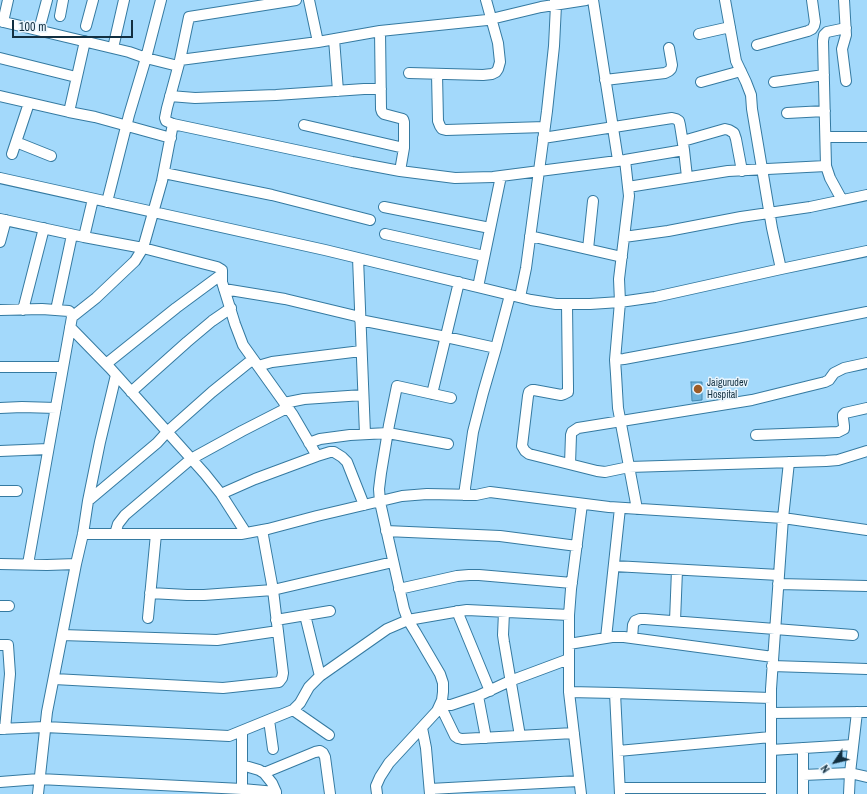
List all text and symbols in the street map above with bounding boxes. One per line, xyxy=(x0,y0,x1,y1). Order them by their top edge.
scale bar xyxy=(14,12,135,38)
text: 100 m xyxy=(19,19,46,35)
place label: Jaigurudev Hospital xyxy=(707,377,748,400)
marker: Jaigurudev Hospital xyxy=(692,383,704,395)
north arrow xyxy=(815,742,855,782)
text: N xyxy=(818,762,833,776)

